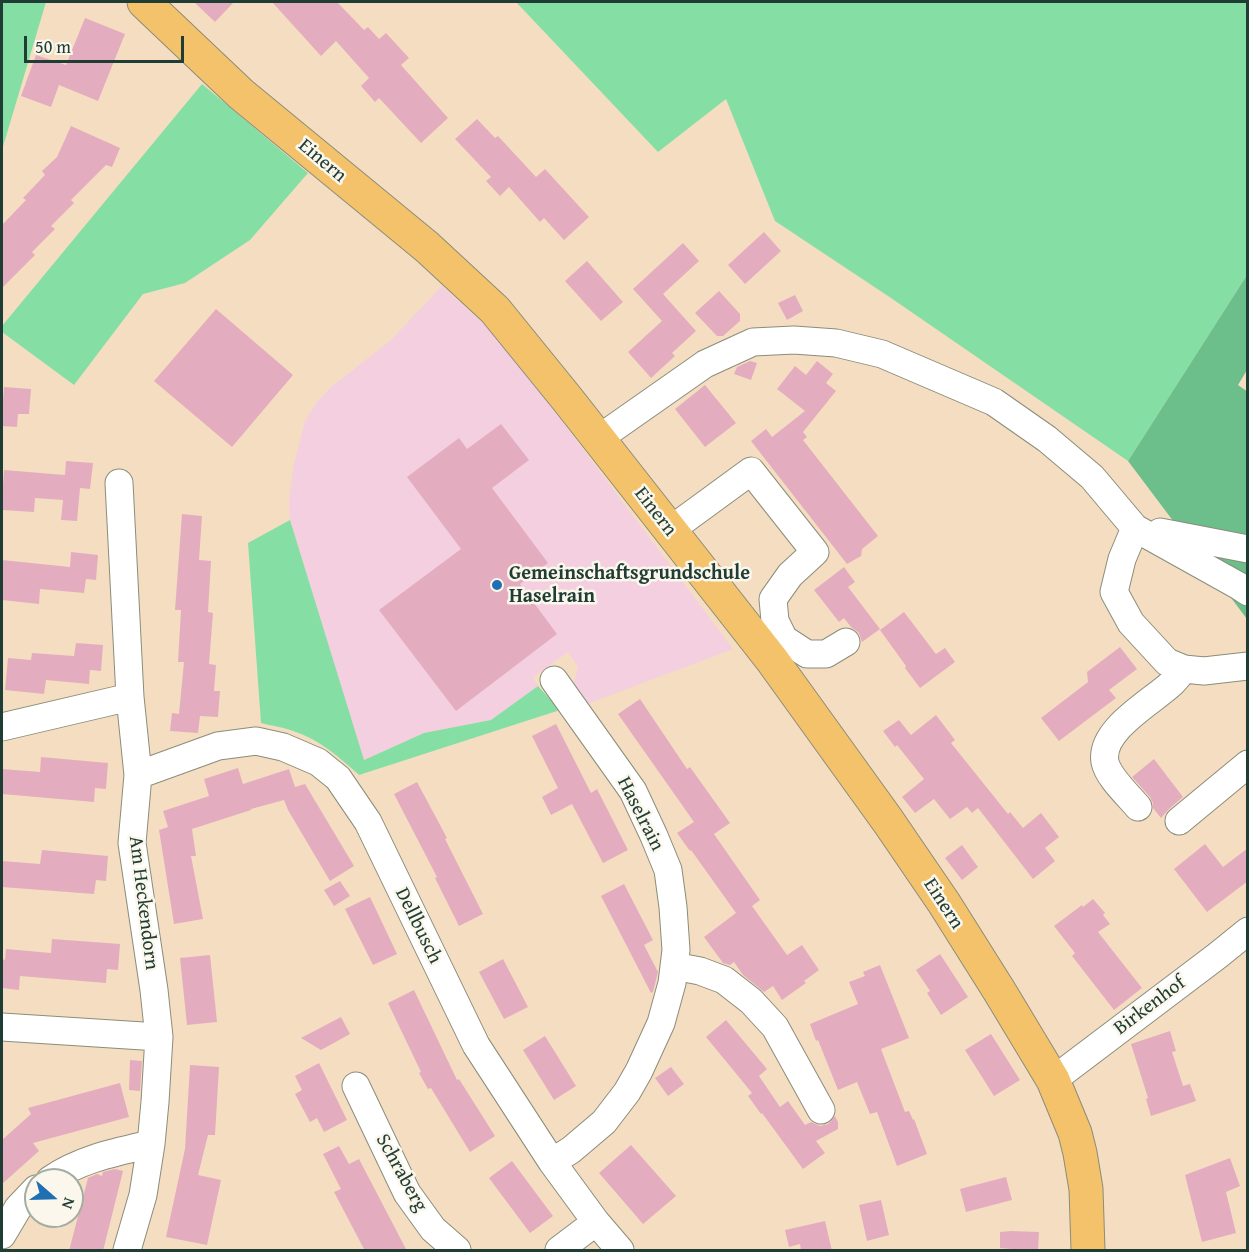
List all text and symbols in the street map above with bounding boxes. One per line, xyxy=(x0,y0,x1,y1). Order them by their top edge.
scale bar xyxy=(27,24,188,62)
text: 50 m xyxy=(35,33,71,60)
street label: Einern xyxy=(293,134,351,188)
street label: Einern xyxy=(628,483,682,541)
place label: Gemeinschaftsgrundschule Haselrain xyxy=(509,562,750,609)
marker: Gemeinschaftsgrundschule Haselrain xyxy=(490,578,504,592)
street label: Haselrain xyxy=(611,773,669,855)
street label: Am Heckendorn xyxy=(123,835,163,971)
street label: Einern xyxy=(918,874,968,934)
street label: Dellbusch xyxy=(389,884,447,968)
street label: Birkenhof xyxy=(1109,971,1191,1041)
street label: Schraberg xyxy=(370,1130,432,1216)
north arrow xyxy=(24,1168,84,1228)
text: N xyxy=(56,1194,82,1213)

